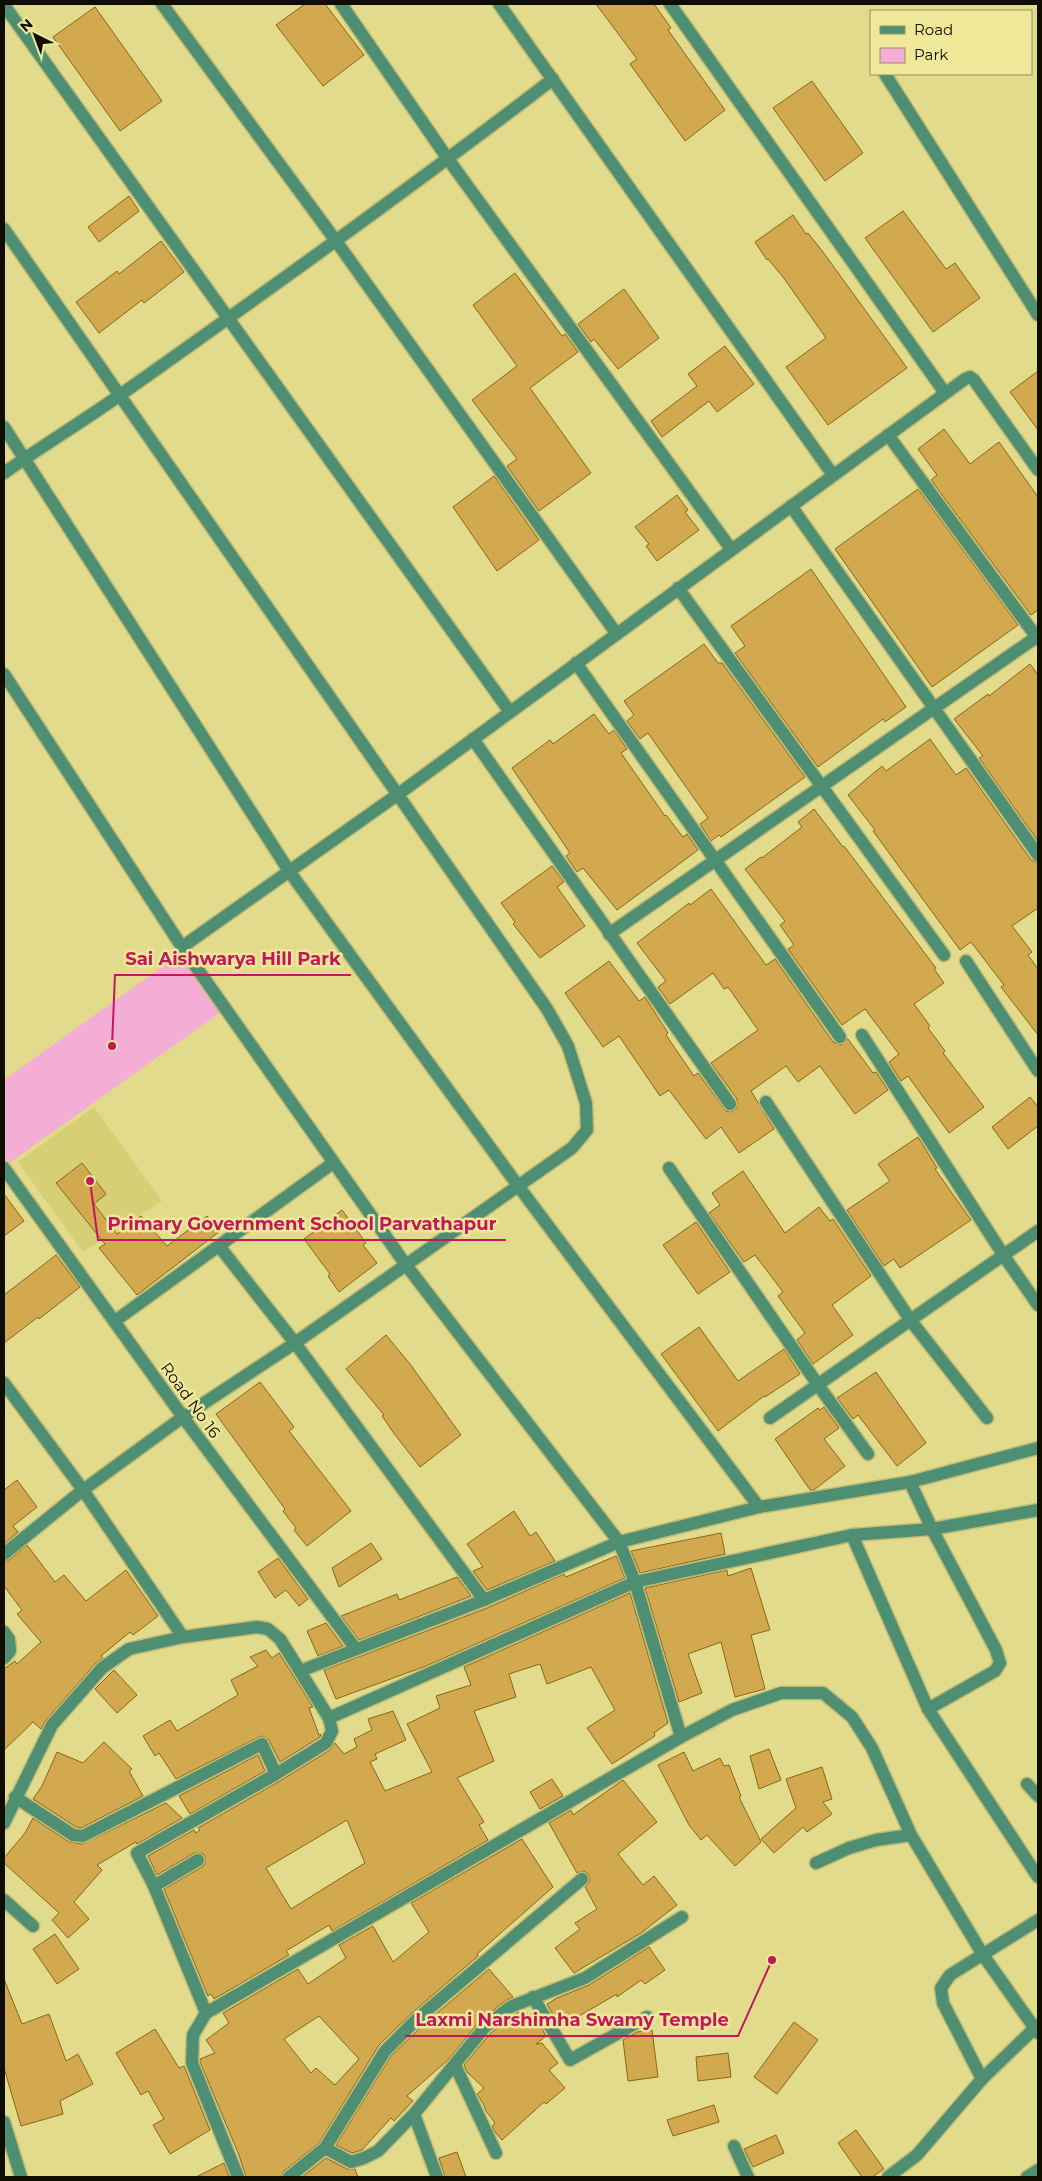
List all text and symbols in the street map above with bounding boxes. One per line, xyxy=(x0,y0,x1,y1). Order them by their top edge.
north arrow xyxy=(10,10,60,60)
legend xyxy=(870,10,1032,75)
text: N xyxy=(16,15,37,36)
text: Road xyxy=(914,20,953,39)
text: Park xyxy=(914,45,948,64)
callout: Sai Aishwarya Hill Park xyxy=(115,942,351,975)
text: Sai Aishwarya Hill Park xyxy=(125,948,341,970)
callout: Primary Government School Parvathapur xyxy=(98,1207,506,1240)
text: Primary Government School Parvathapur xyxy=(108,1213,497,1235)
street label: Road No 16 xyxy=(157,1359,225,1442)
callout: Laxmi Narshimha Swamy Temple xyxy=(405,2003,738,2036)
text: Laxmi Narshimha Swamy Temple xyxy=(415,2009,729,2031)

